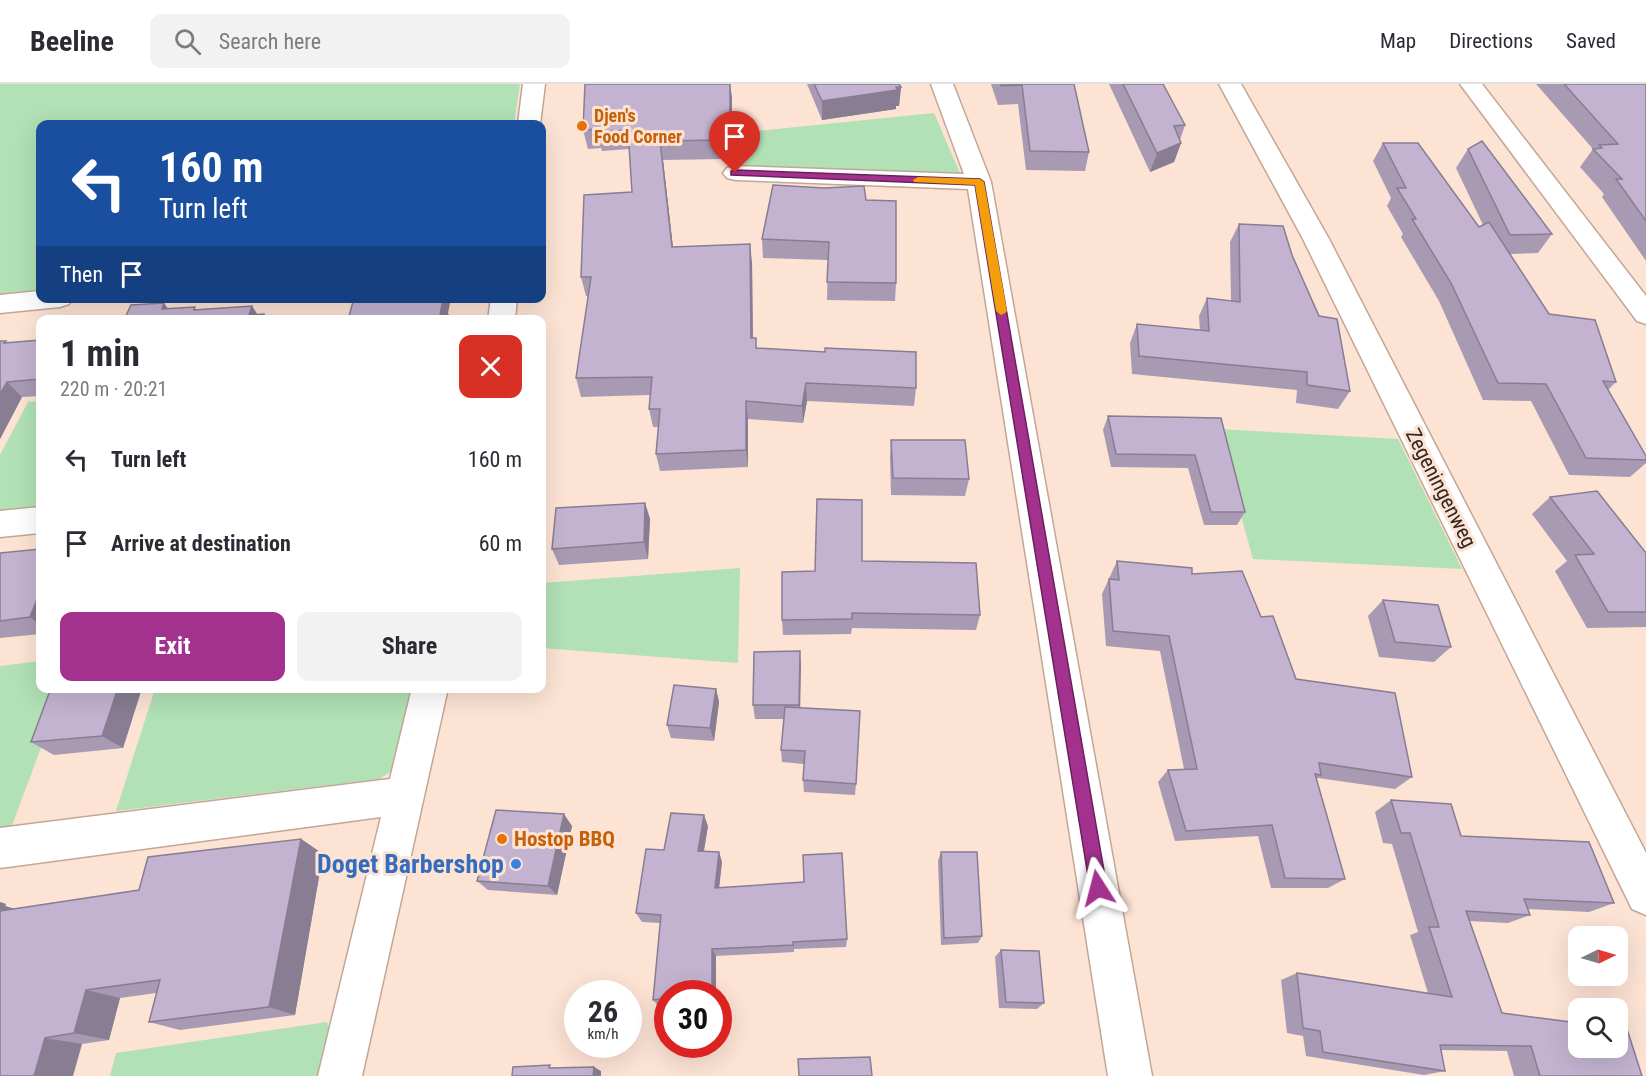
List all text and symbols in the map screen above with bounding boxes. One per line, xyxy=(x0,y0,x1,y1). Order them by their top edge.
search box xyxy=(150,14,570,68)
text: Beeline xyxy=(30,25,114,58)
icon: search xyxy=(171,25,204,58)
text: Search here xyxy=(219,29,321,54)
text: Map xyxy=(1380,29,1416,53)
text: Directions xyxy=(1449,29,1533,53)
text: Saved xyxy=(1566,29,1616,53)
place label: Djen's Food Corner xyxy=(594,105,682,147)
pin xyxy=(709,111,760,173)
marker: Djen's Food Corner xyxy=(575,119,589,133)
icon: arrive xyxy=(718,120,751,153)
text: 160 m xyxy=(159,143,264,192)
icon: left xyxy=(60,144,138,222)
text: Turn left xyxy=(159,193,248,225)
icon: arrive xyxy=(115,258,148,291)
text: Then xyxy=(60,262,103,287)
text: 1 min xyxy=(60,333,140,375)
button: close xyxy=(459,335,522,398)
text: 220 m · 20:21 xyxy=(60,377,167,401)
street label: Zegeningenweg xyxy=(1401,425,1481,551)
icon: left xyxy=(60,443,93,476)
text: Turn left xyxy=(111,447,186,472)
text: 160 m xyxy=(468,447,522,472)
icon: arrive xyxy=(60,527,93,560)
text: Arrive at destination xyxy=(111,531,291,556)
text: 60 m xyxy=(479,531,522,556)
button: Exit xyxy=(60,612,285,681)
button: Share xyxy=(297,612,522,681)
place label: Hostop BBQ xyxy=(514,827,615,851)
marker: Hostop BBQ xyxy=(495,832,509,846)
place label: Doget Barbershop xyxy=(317,849,504,879)
position arrow xyxy=(1066,856,1130,920)
marker: Doget Barbershop xyxy=(509,857,523,871)
north arrow xyxy=(1568,926,1628,986)
map controls xyxy=(1568,926,1628,1058)
speed limit sign: 30 xyxy=(654,980,732,1058)
text: 26 xyxy=(588,994,618,1029)
button: search xyxy=(1568,998,1628,1058)
text: km/h xyxy=(588,1025,618,1043)

